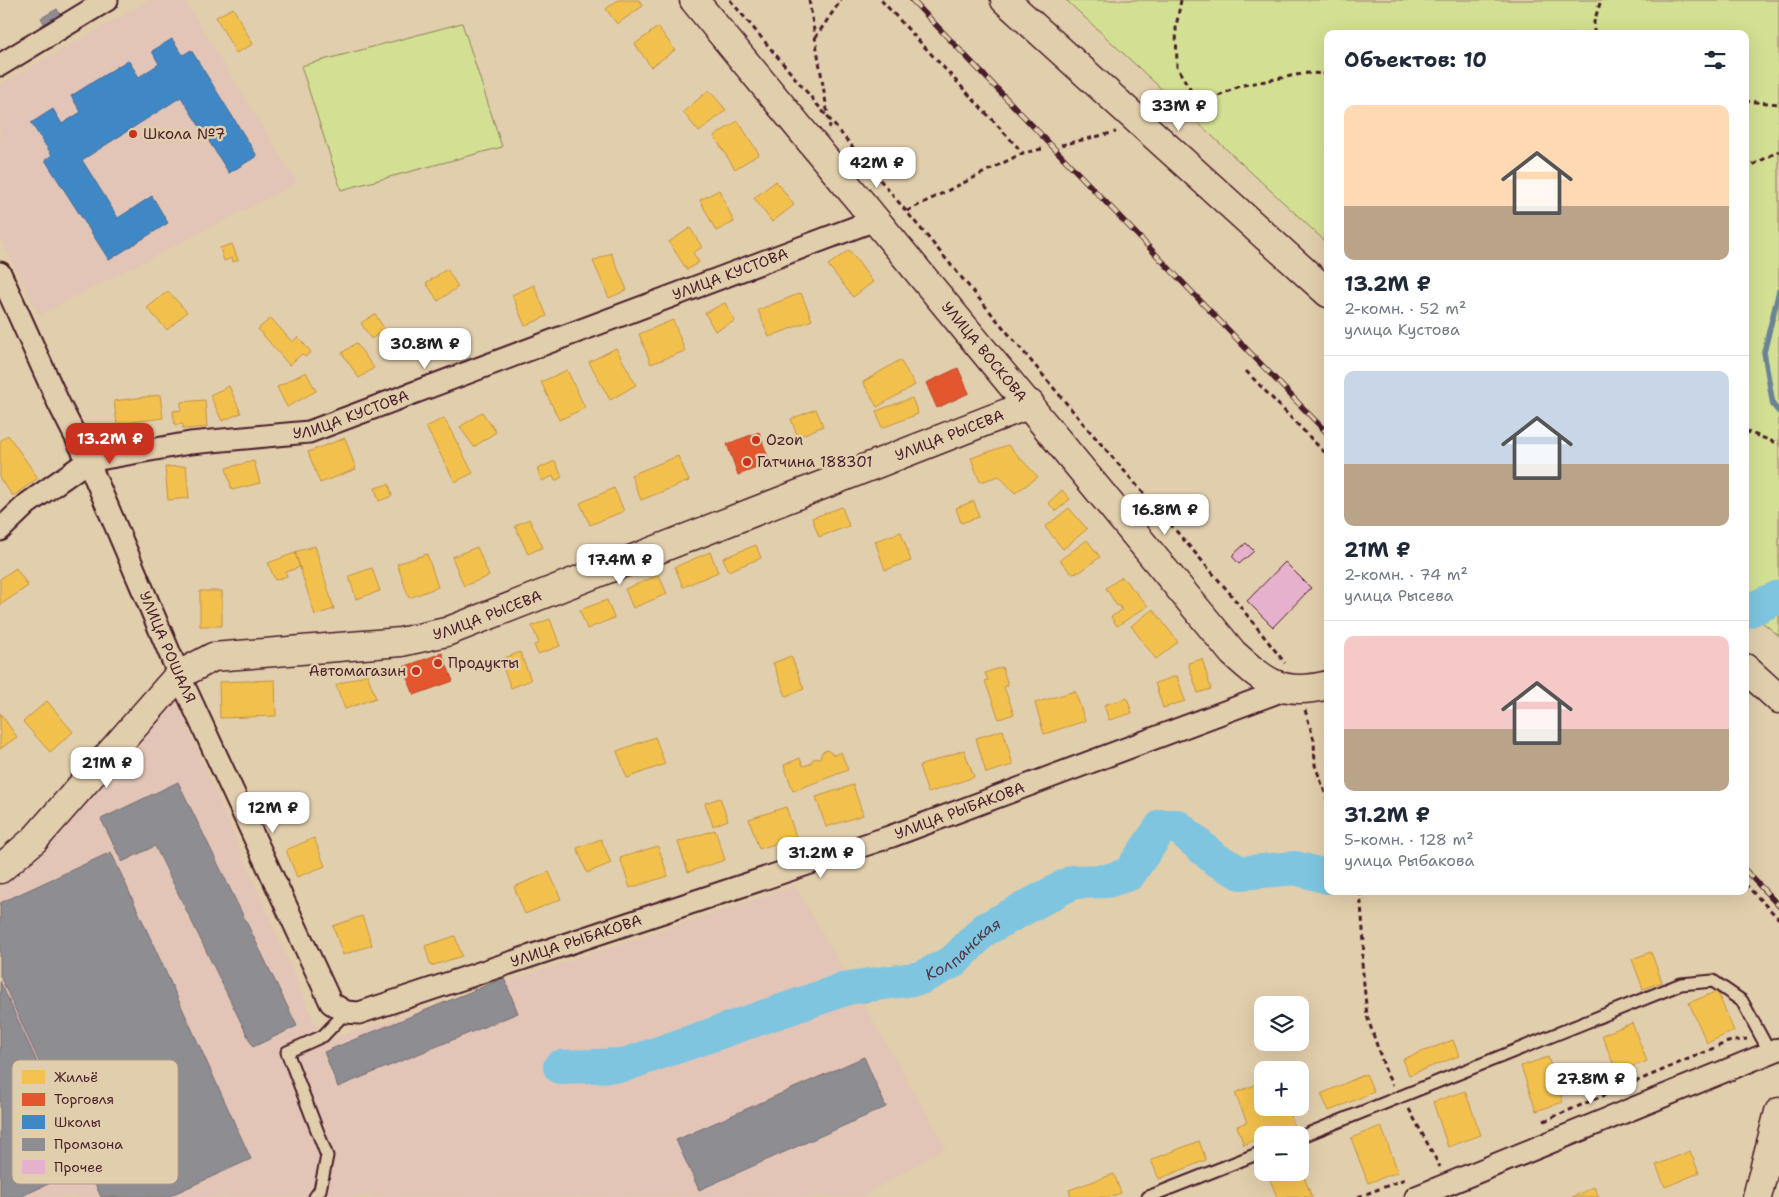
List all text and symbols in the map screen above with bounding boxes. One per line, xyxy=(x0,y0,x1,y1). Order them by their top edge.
text: Объектов: 10 xyxy=(1344,46,1487,74)
icon: filters xyxy=(1701,46,1729,74)
pin: 33M ₽ xyxy=(1144,90,1214,132)
text: 33M ₽ xyxy=(1151,95,1207,116)
place label: Школа №7 xyxy=(143,124,225,144)
marker: Школа №7 xyxy=(127,128,139,140)
icon: home xyxy=(1492,138,1582,228)
pin: 42M ₽ xyxy=(842,146,912,189)
text: 42M ₽ xyxy=(850,152,904,173)
street label: УЛИЦА КУСТОВА xyxy=(669,243,791,305)
text: 13.2M ₽ xyxy=(1344,270,1431,298)
street label: УЛИЦА ВОСКОВА xyxy=(937,297,1032,406)
text: 2-комн. · 52 m² xyxy=(1344,298,1466,319)
text: улица Кустова xyxy=(1344,319,1460,340)
pin: 30.8M ₽ xyxy=(379,328,471,370)
text: 30.8M ₽ xyxy=(390,333,460,354)
street label: УЛИЦА КУСТОВА xyxy=(292,385,412,443)
icon: home xyxy=(1492,403,1582,493)
street label: УЛИЦА РЫСЕВА xyxy=(892,405,1007,466)
pin: 13.2M ₽ xyxy=(64,422,156,465)
text: 13.2M ₽ xyxy=(77,428,143,449)
place label: Ozon xyxy=(766,430,803,450)
marker: Ozon xyxy=(750,434,762,446)
place label: Гатчина 188301 xyxy=(757,452,872,472)
marker: Гатчина 188301 xyxy=(741,456,753,468)
pin: 16.8M ₽ xyxy=(1119,494,1211,536)
text: 16.8M ₽ xyxy=(1132,499,1198,520)
text: 21M ₽ xyxy=(1344,536,1411,564)
pin: 17.4M ₽ xyxy=(574,544,666,586)
text: 17.4M ₽ xyxy=(588,549,652,570)
text: 2-комн. · 74 m² xyxy=(1344,564,1468,585)
street label: УЛИЦА РЫСЕВА xyxy=(431,585,545,645)
text: улица Рысева xyxy=(1344,585,1454,606)
street label: УЛИЦА РОШАЛЯ xyxy=(135,588,201,706)
place label: Продукты xyxy=(448,653,519,673)
marker: Продукты xyxy=(432,657,444,669)
place label: Автомагазин xyxy=(309,661,406,681)
marker: Автомагазин xyxy=(410,665,422,677)
icon: home xyxy=(1492,668,1582,758)
pin: 21M ₽ xyxy=(72,746,142,789)
text: 21M ₽ xyxy=(82,752,132,773)
street label: УЛИЦА РЫБАКОВА xyxy=(892,777,1028,844)
pin: 12M ₽ xyxy=(238,792,308,834)
text: 12M ₽ xyxy=(247,797,299,818)
text: 31.2M ₽ xyxy=(1344,801,1430,829)
text: 5-комн. · 128 m² xyxy=(1344,829,1474,850)
pin: 31.2M ₽ xyxy=(775,836,867,879)
text: 31.2M ₽ xyxy=(788,842,854,863)
text: улица Рыбакова xyxy=(1344,850,1474,871)
street label: УЛИЦА РЫБАКОВА xyxy=(508,910,645,972)
water label: Колпанская xyxy=(921,913,1004,985)
map controls xyxy=(1254,996,1309,1181)
button: layers xyxy=(1254,996,1309,1051)
legend xyxy=(12,1060,178,1184)
button: + xyxy=(1254,1061,1309,1116)
pin: 27.8M ₽ xyxy=(1545,1062,1637,1105)
text: Жильё xyxy=(54,1068,98,1086)
text: 27.8M ₽ xyxy=(1557,1068,1625,1089)
text: Торговля xyxy=(54,1090,114,1108)
text: Школы xyxy=(54,1113,101,1131)
button: − xyxy=(1254,1126,1309,1181)
text: Промзона xyxy=(54,1135,123,1153)
text: Прочее xyxy=(54,1158,103,1176)

